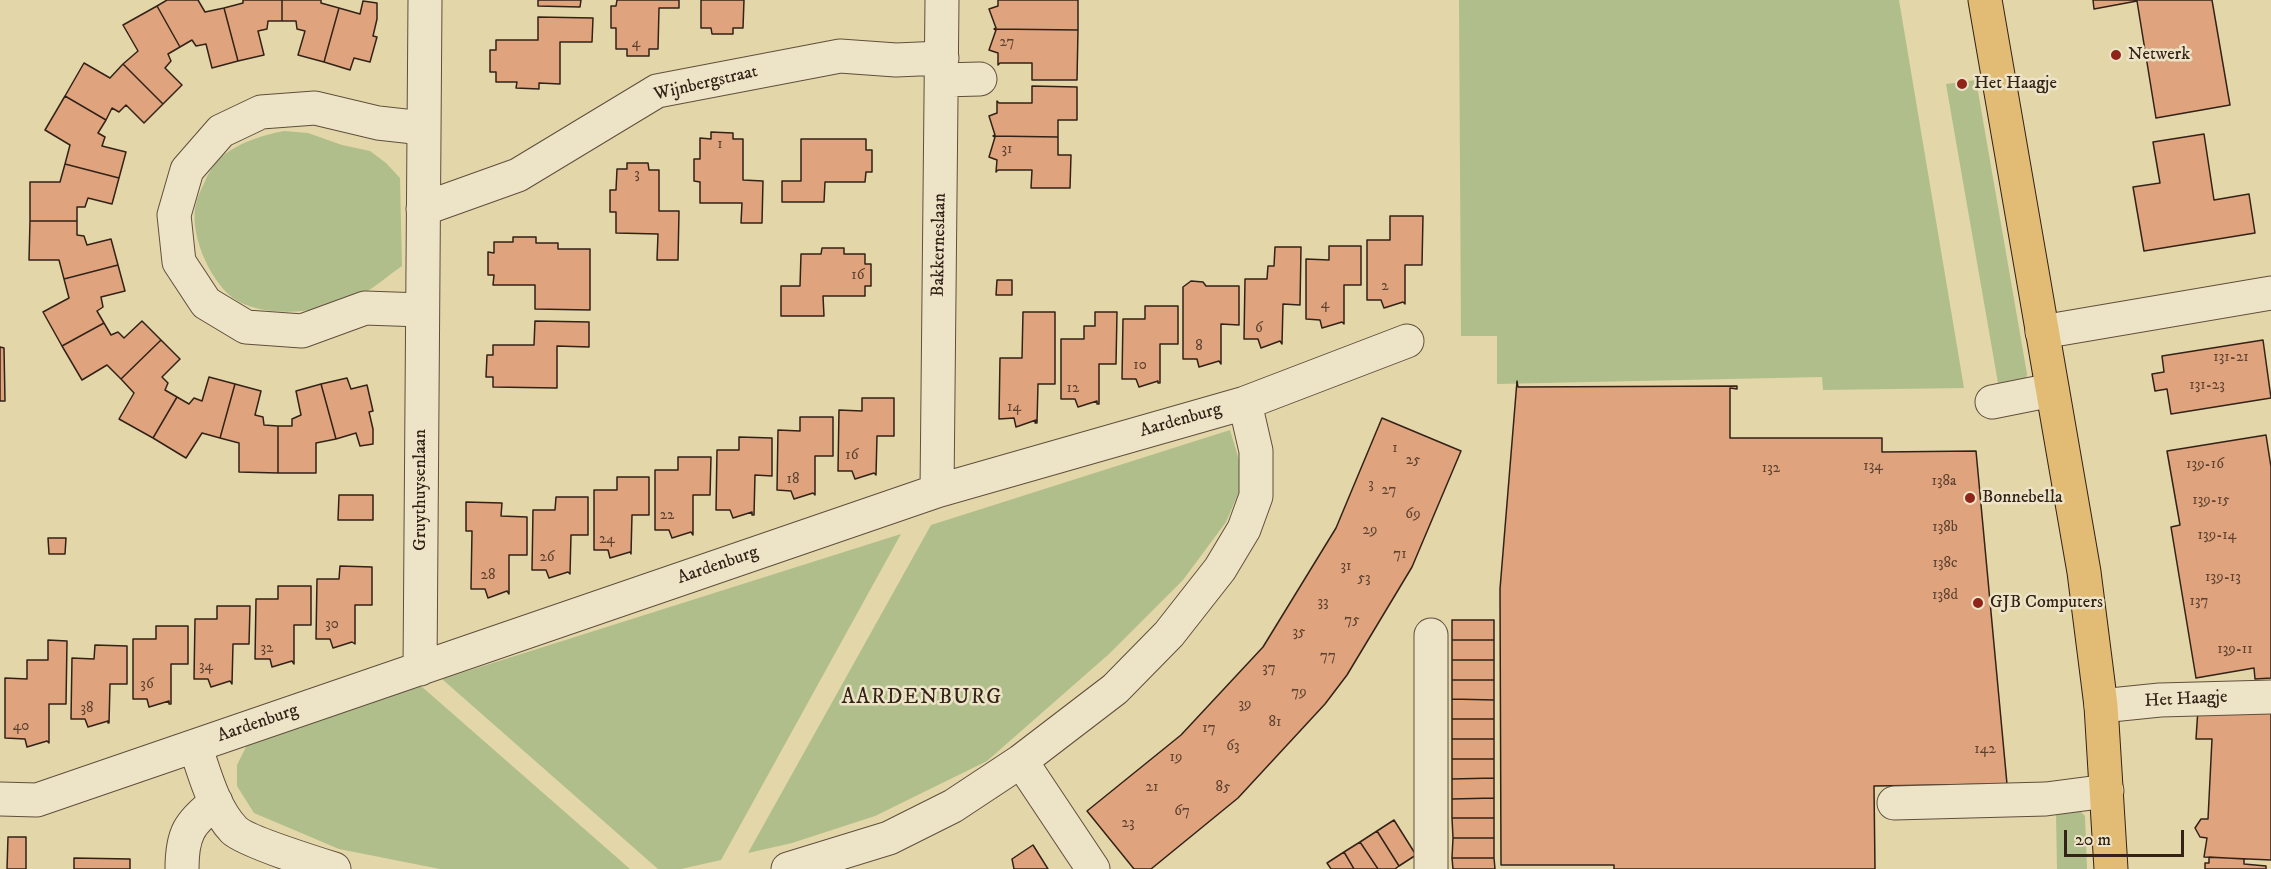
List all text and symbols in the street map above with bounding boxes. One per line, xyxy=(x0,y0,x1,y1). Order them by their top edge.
house number: 27 xyxy=(1000,34,1014,52)
house number: 4 xyxy=(632,35,640,53)
place label: Netwerk xyxy=(2128,44,2190,66)
marker: Netwerk xyxy=(2109,48,2123,62)
street label: Wijnbergstraat xyxy=(652,62,760,106)
place label: Het Haagje xyxy=(1974,73,2057,95)
marker: Het Haagje xyxy=(1955,77,1969,91)
house number: 1 xyxy=(717,136,723,154)
house number: 31 xyxy=(1001,141,1013,159)
house number: 3 xyxy=(634,166,640,184)
street label: Bakkerneslaan xyxy=(928,193,952,297)
house number: 16 xyxy=(851,267,865,285)
house number: 2 xyxy=(1381,278,1389,296)
house number: 4 xyxy=(1321,296,1329,314)
house number: 6 xyxy=(1255,320,1263,338)
house number: 8 xyxy=(1195,338,1203,356)
house number: 131-21 xyxy=(2213,349,2249,367)
house number: 10 xyxy=(1133,357,1147,375)
house number: 131-23 xyxy=(2189,377,2225,395)
house number: 12 xyxy=(1067,380,1079,398)
house number: 14 xyxy=(1007,399,1021,417)
street label: Aardenburg xyxy=(1138,399,1224,443)
street label: Gruythuysenlaan xyxy=(410,429,432,551)
house number: 1 xyxy=(1392,440,1398,458)
house number: 16 xyxy=(845,447,859,465)
house number: 25 xyxy=(1406,452,1420,470)
house number: 139-16 xyxy=(2186,456,2224,474)
house number: 134 xyxy=(1863,458,1883,476)
house number: 132 xyxy=(1762,460,1780,478)
house number: 18 xyxy=(786,471,800,489)
house number: 138a xyxy=(1932,473,1956,491)
house number: 3 xyxy=(1368,476,1374,494)
house number: 27 xyxy=(1382,482,1396,500)
place label: Bonnebella xyxy=(1982,487,2063,509)
marker: Bonnebella xyxy=(1963,491,1977,505)
house number: 139-15 xyxy=(2192,492,2230,510)
house number: 69 xyxy=(1405,506,1421,524)
house number: 22 xyxy=(660,507,674,525)
house number: 138b xyxy=(1932,519,1958,537)
house number: 29 xyxy=(1363,522,1377,540)
house number: 139-14 xyxy=(2198,527,2236,545)
house number: 24 xyxy=(599,531,615,549)
street label: Aardenburg xyxy=(675,542,761,590)
house number: 71 xyxy=(1393,546,1407,564)
house number: 26 xyxy=(539,549,555,567)
house number: 138c xyxy=(1932,555,1958,573)
house number: 31 xyxy=(1340,558,1352,576)
house number: 28 xyxy=(481,567,495,585)
house number: 139-13 xyxy=(2205,569,2241,587)
house number: 53 xyxy=(1357,570,1371,588)
house number: 138d xyxy=(1932,587,1958,605)
place label: GJB Computers xyxy=(1990,592,2103,614)
house number: 137 xyxy=(2189,593,2209,611)
house number: 33 xyxy=(1317,594,1329,612)
marker: GJB Computers xyxy=(1971,596,1985,610)
house number: 75 xyxy=(1344,612,1360,630)
house number: 30 xyxy=(325,616,339,634)
house number: 35 xyxy=(1292,624,1306,642)
house number: 32 xyxy=(261,640,273,658)
house number: 139-11 xyxy=(2217,641,2253,659)
house number: 77 xyxy=(1320,648,1336,666)
house number: 34 xyxy=(199,658,213,676)
house number: 37 xyxy=(1262,660,1276,678)
house number: 36 xyxy=(140,676,154,694)
house number: 79 xyxy=(1291,684,1307,702)
district label: AARDENBURG xyxy=(841,686,1003,712)
street label: Het Haagje xyxy=(2144,687,2228,713)
house number: 39 xyxy=(1238,696,1252,714)
house number: 38 xyxy=(80,700,94,718)
street label: Aardenburg xyxy=(215,700,301,748)
house number: 81 xyxy=(1268,714,1282,732)
house number: 40 xyxy=(13,718,29,736)
house number: 17 xyxy=(1202,720,1216,738)
house number: 63 xyxy=(1226,738,1240,756)
house number: 142 xyxy=(1974,741,1996,759)
house number: 19 xyxy=(1170,749,1182,767)
house number: 21 xyxy=(1146,779,1158,797)
house number: 85 xyxy=(1216,779,1230,797)
house number: 67 xyxy=(1174,803,1190,821)
house number: 23 xyxy=(1122,815,1134,833)
scale bar xyxy=(2067,818,2187,856)
text: 20 m xyxy=(2075,829,2111,851)

